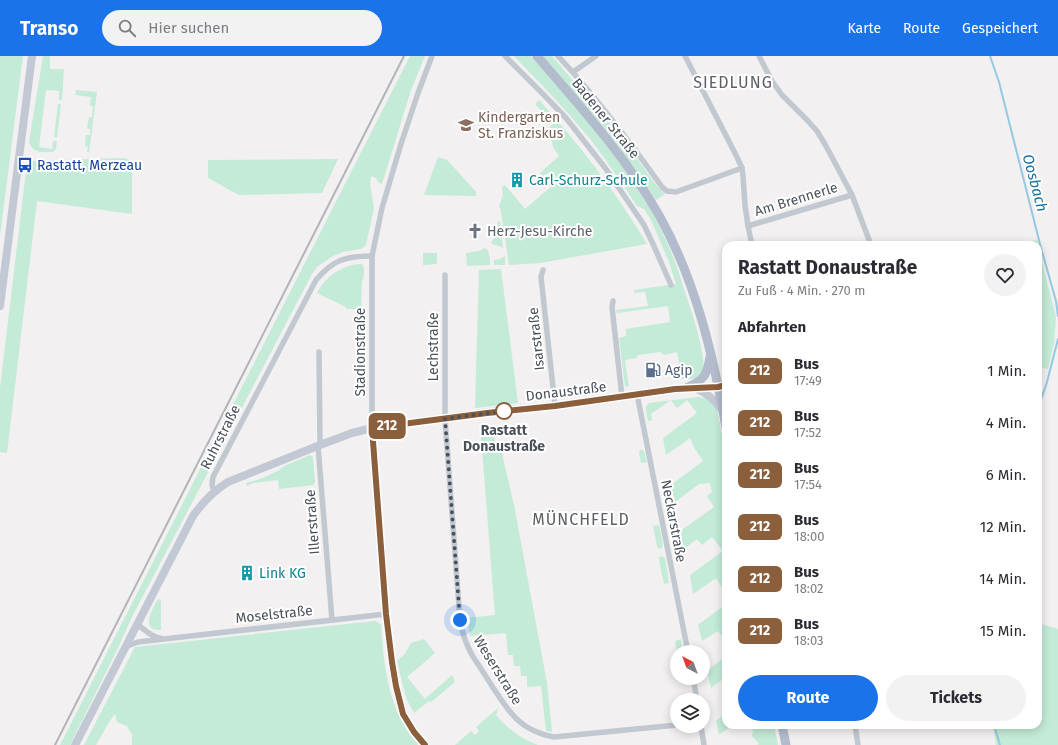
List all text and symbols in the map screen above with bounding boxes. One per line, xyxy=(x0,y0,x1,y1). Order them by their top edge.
search box xyxy=(102,10,382,46)
text: Transo xyxy=(20,17,78,40)
icon: search xyxy=(116,17,138,39)
text: Hier suchen xyxy=(148,19,229,37)
text: Karte xyxy=(847,20,881,37)
text: Route xyxy=(903,20,940,37)
text: Gespeichert xyxy=(962,20,1038,37)
district label: SIEDLUNG xyxy=(693,73,773,92)
street label: Badener Straße xyxy=(568,75,643,162)
place label: Kindergarten St. Franziskus xyxy=(478,109,564,142)
school or university icon: Kindergarten St. Franziskus xyxy=(457,116,475,134)
water label: Oosbach xyxy=(1019,152,1051,214)
bus stop icon: Rastatt, Merzeau xyxy=(16,156,34,174)
place label: Rastatt, Merzeau xyxy=(37,157,142,174)
building icon: Carl-Schurz-Schule xyxy=(508,171,526,189)
place label: Carl-Schurz-Schule xyxy=(529,172,648,189)
street label: Am Brennerle xyxy=(753,179,840,220)
church icon: Herz-Jesu-Kirche xyxy=(466,222,484,240)
place label: Herz-Jesu-Kirche xyxy=(487,223,593,240)
button: heart xyxy=(984,254,1026,296)
text: Rastatt Donaustraße xyxy=(738,256,917,279)
text: Zu Fuß · 4 Min. · 270 m xyxy=(738,283,865,298)
street label: Isarstraße xyxy=(525,307,548,371)
street label: Stadionstraße xyxy=(352,308,369,396)
street label: Lechstraße xyxy=(425,312,442,382)
text: Abfahrten xyxy=(738,318,806,336)
text: Bus xyxy=(794,355,819,373)
fuel station icon: Agip xyxy=(644,361,662,379)
place label: Agip xyxy=(665,362,693,379)
text: 212 xyxy=(750,362,770,379)
text: 1 Min. xyxy=(987,362,1026,380)
text: 17:49 xyxy=(794,373,822,388)
street label: Donaustraße xyxy=(525,378,607,405)
street label: Ruhrstraße xyxy=(197,402,244,472)
marker: Rastatt Donaustraße xyxy=(495,402,513,420)
text: Bus xyxy=(794,407,819,425)
line badge: 212 xyxy=(364,413,410,439)
text: 212 xyxy=(750,414,770,431)
text: 4 Min. xyxy=(986,414,1026,432)
text: 212 xyxy=(377,417,397,434)
place label: Rastatt Donaustraße xyxy=(463,422,545,455)
text: 17:52 xyxy=(794,425,821,440)
text: Bus xyxy=(794,459,819,477)
text: 212 xyxy=(750,466,770,483)
text: 6 Min. xyxy=(986,466,1026,484)
text: 17:54 xyxy=(794,477,822,492)
street label: Neckarstraße xyxy=(657,478,690,564)
street label: Illerstraße xyxy=(302,489,323,555)
district label: MÜNCHFELD xyxy=(532,510,630,529)
text: Bus xyxy=(794,511,819,529)
text: 212 xyxy=(750,518,770,535)
text: 12 Min. xyxy=(980,518,1026,536)
text: 18:00 xyxy=(794,529,824,544)
text: Bus xyxy=(794,563,819,581)
building icon: Link KG xyxy=(238,564,256,582)
place label: Link KG xyxy=(259,565,306,582)
text: 212 xyxy=(750,570,770,587)
text: 14 Min. xyxy=(979,570,1026,588)
text: 18:02 xyxy=(794,581,823,596)
street label: Moselstraße xyxy=(235,602,313,627)
your location xyxy=(450,610,470,630)
text: Bus xyxy=(794,615,819,633)
text: 212 xyxy=(750,622,770,639)
text: 15 Min. xyxy=(980,622,1026,640)
street label: Weserstraße xyxy=(470,632,526,708)
text: 18:03 xyxy=(794,633,824,648)
north arrow xyxy=(670,645,710,685)
map controls xyxy=(670,645,710,733)
button: Route xyxy=(738,675,878,721)
button: Tickets xyxy=(886,675,1026,721)
button: layers xyxy=(670,693,710,733)

